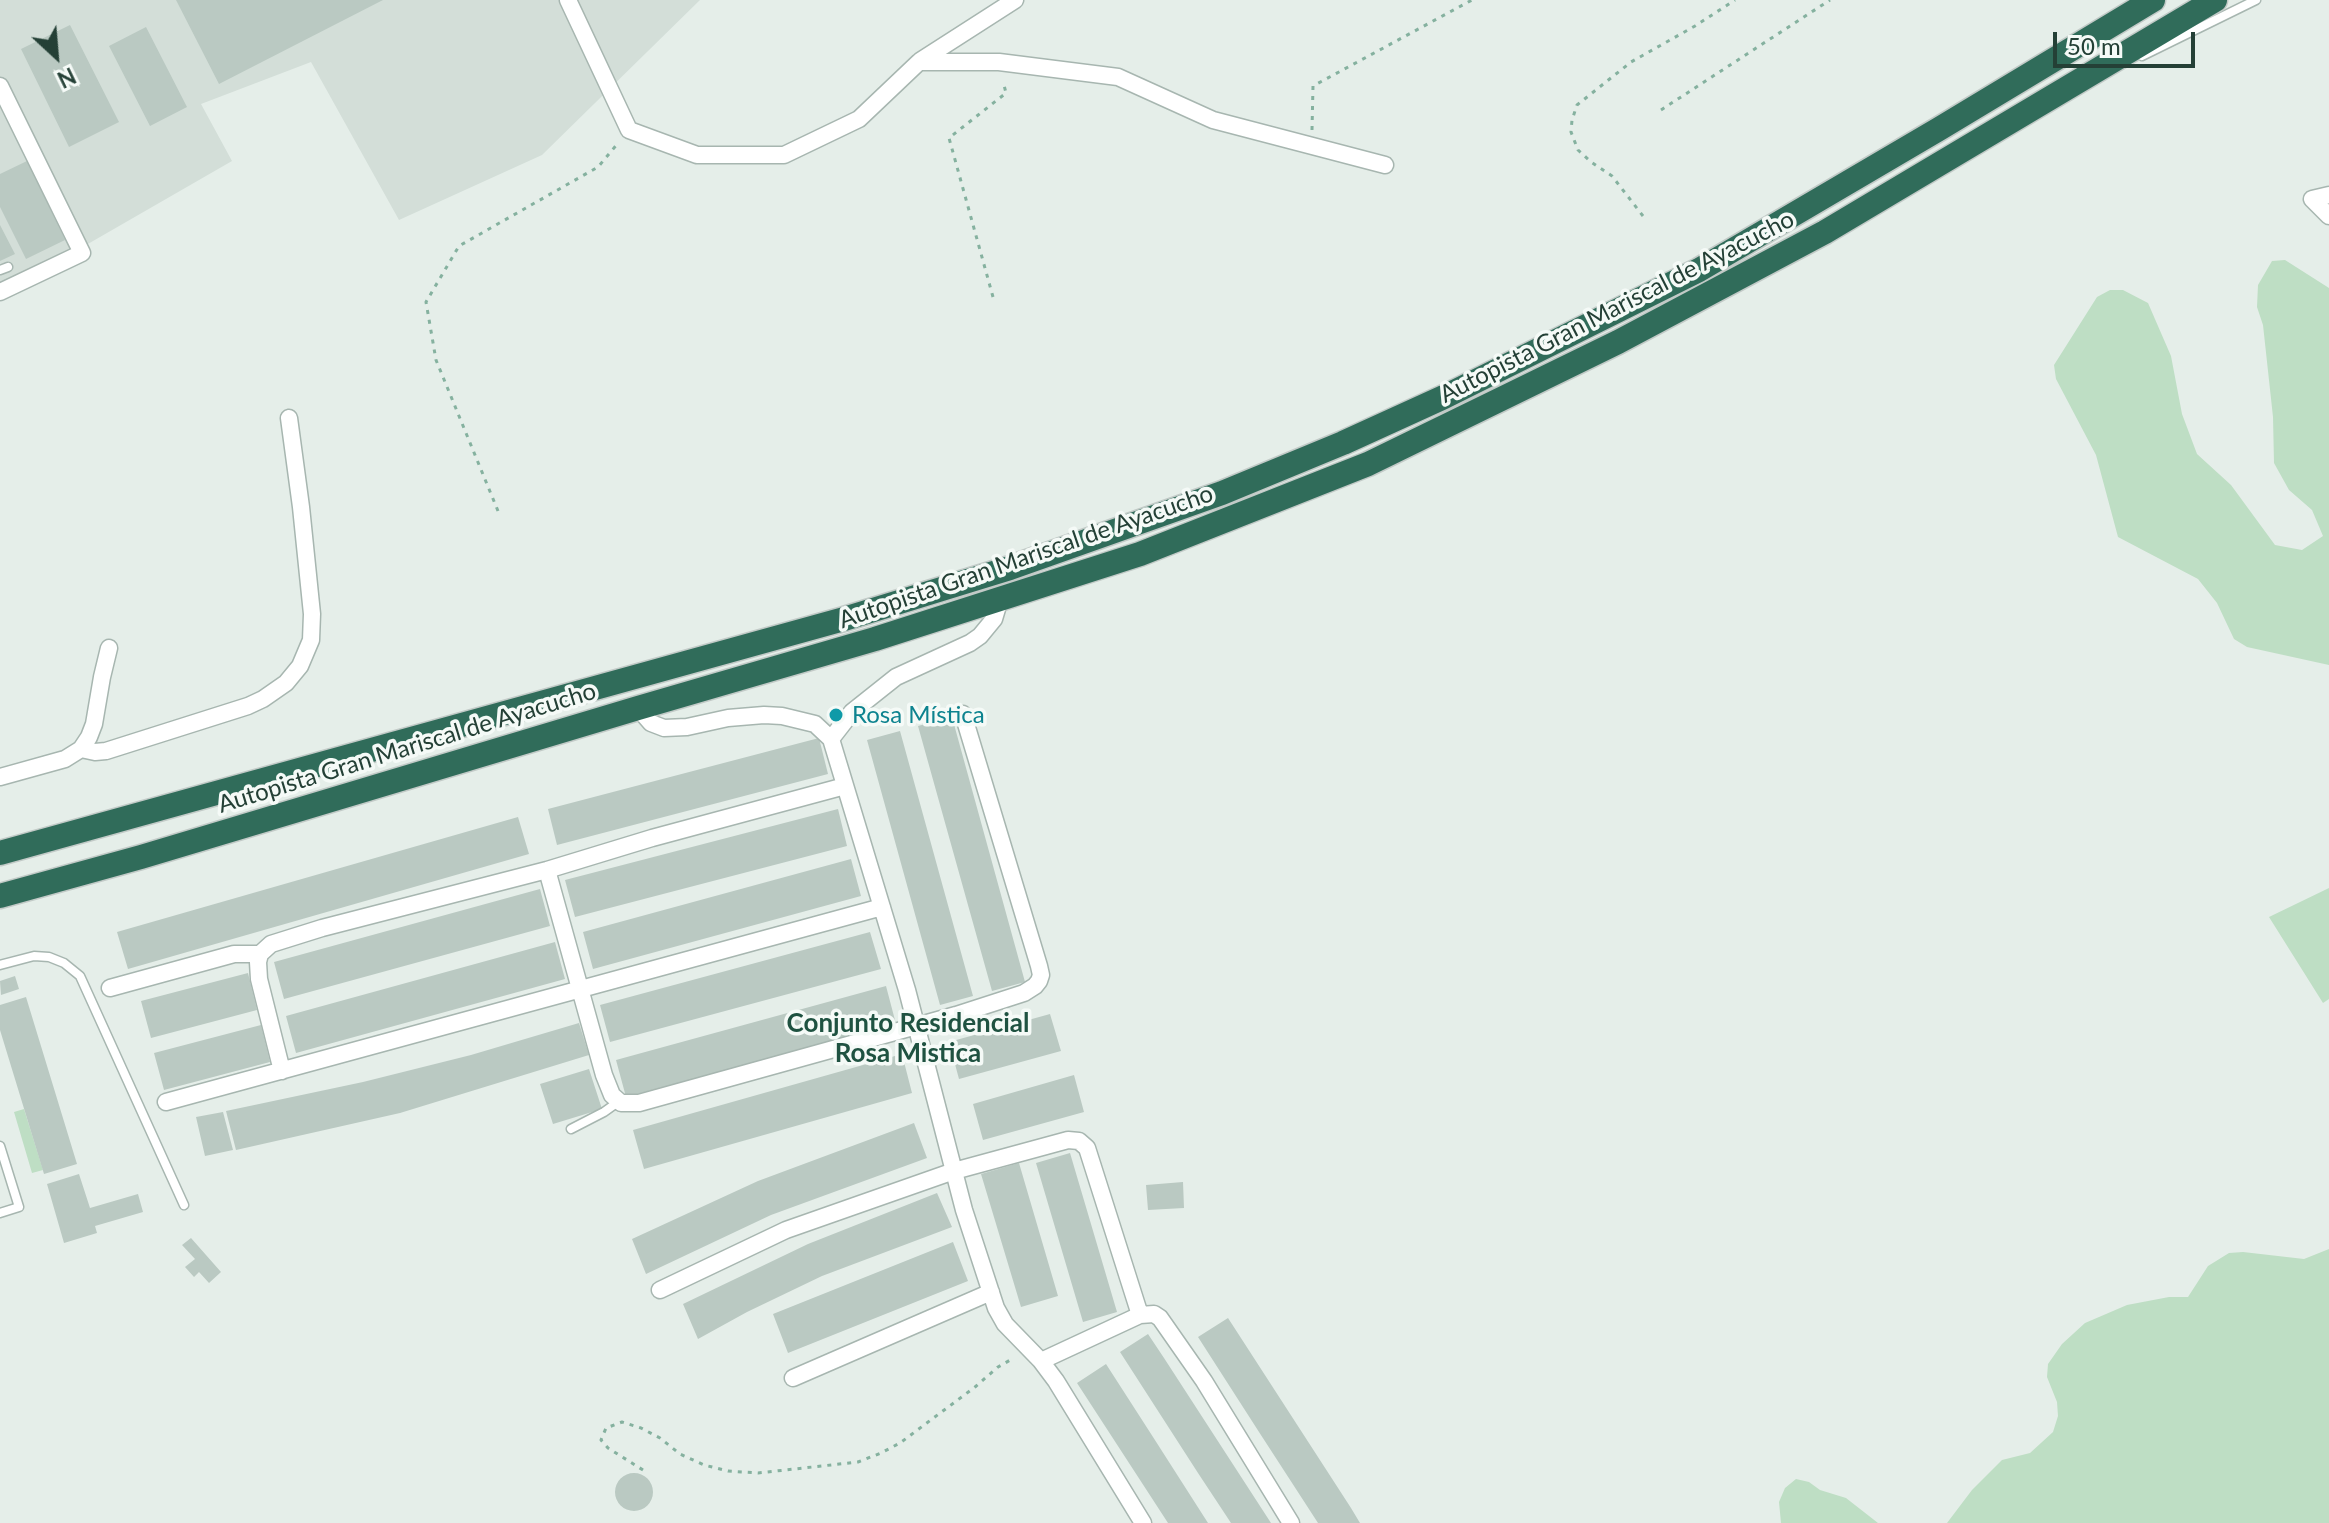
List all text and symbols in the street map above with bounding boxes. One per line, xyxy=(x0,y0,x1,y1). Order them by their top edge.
north arrow xyxy=(16,16,96,96)
scale bar xyxy=(2057,16,2199,66)
text: 50 m xyxy=(2067,31,2121,60)
text: N xyxy=(53,62,80,94)
street label: Autopista Gran Mariscal de Ayacucho xyxy=(1435,205,1799,409)
street label: Autopista Gran Mariscal de Ayacucho xyxy=(835,479,1217,635)
street label: Autopista Gran Mariscal de Ayacucho xyxy=(214,677,600,819)
place label: Rosa Mística xyxy=(852,701,985,729)
marker: Rosa Mística xyxy=(827,706,845,724)
district label: Conjunto Residencial Rosa Mistica xyxy=(787,1008,1029,1070)

